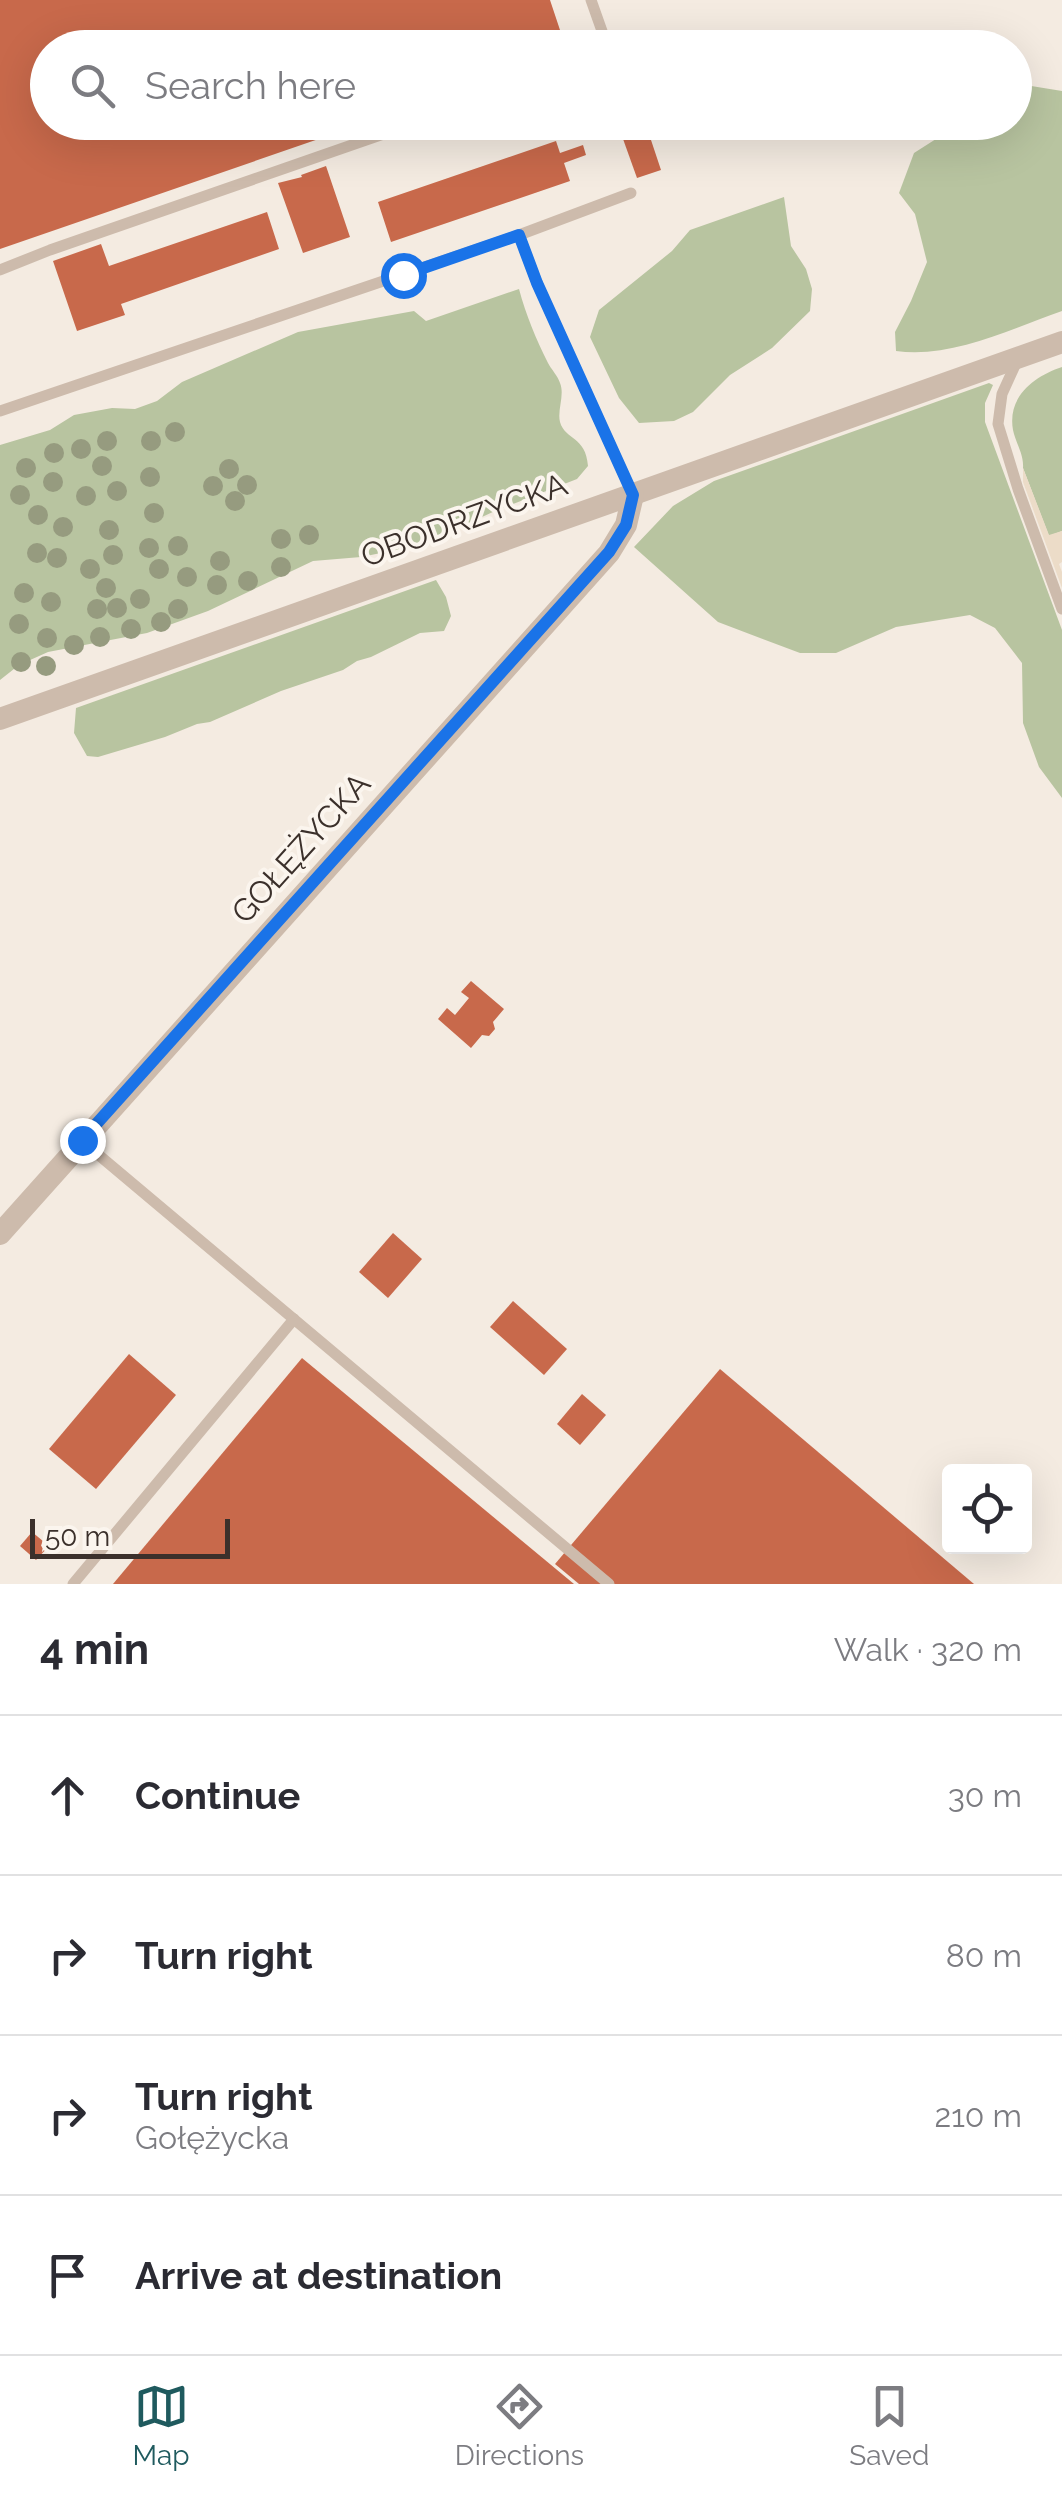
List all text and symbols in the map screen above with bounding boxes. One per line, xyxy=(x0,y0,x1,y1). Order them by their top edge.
search box xyxy=(30,30,1032,140)
icon: search xyxy=(65,58,120,113)
text: Search here xyxy=(145,63,356,108)
route start xyxy=(381,253,427,299)
street label: OBODRZYCKA xyxy=(356,465,572,574)
street label: GOŁĘŻYCKA xyxy=(224,765,378,930)
route end xyxy=(60,1118,106,1164)
map controls xyxy=(942,1464,1032,1554)
button: locate xyxy=(942,1464,1032,1554)
scale bar xyxy=(30,1514,230,1558)
text: 50 m xyxy=(45,1520,110,1553)
text: 4 min xyxy=(40,1625,149,1674)
text: Walk · 320 m xyxy=(834,1631,1022,1668)
icon: ahead xyxy=(40,1768,95,1823)
text: Continue xyxy=(135,1773,300,1818)
text: 30 m xyxy=(948,1777,1022,1814)
icon: right xyxy=(40,1928,95,1983)
text: Turn right xyxy=(135,1933,312,1978)
text: 80 m xyxy=(946,1937,1022,1974)
text: Turn right xyxy=(135,2074,312,2119)
icon: right xyxy=(40,2088,95,2143)
text: 210 m xyxy=(934,2097,1022,2134)
text: Gołężycka xyxy=(135,2119,289,2156)
icon: arrive xyxy=(40,2248,95,2303)
text: Arrive at destination xyxy=(135,2253,502,2298)
tab: Map xyxy=(133,2379,190,2472)
tab: Directions xyxy=(455,2379,584,2472)
tab: Saved xyxy=(849,2379,929,2472)

